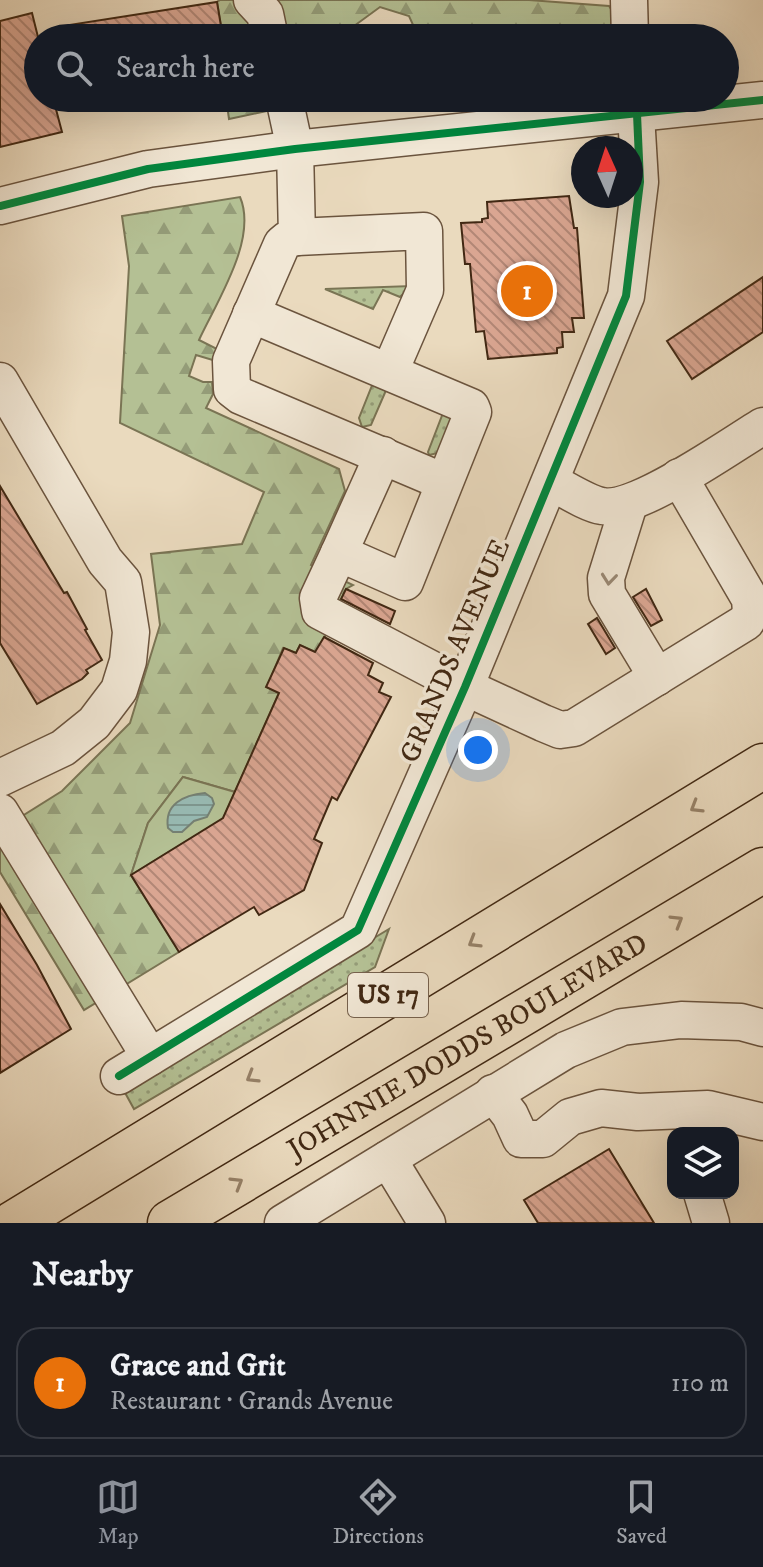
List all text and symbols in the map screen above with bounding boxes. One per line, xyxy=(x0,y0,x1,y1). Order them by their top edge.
search box xyxy=(24,24,739,112)
icon: search xyxy=(52,46,96,90)
text: Search here xyxy=(116,50,255,87)
north arrow xyxy=(571,136,643,208)
pin: 1 xyxy=(501,261,553,321)
street label: GRANDS AVENUE xyxy=(392,534,518,768)
one-way arrow xyxy=(600,573,617,586)
your location xyxy=(458,730,498,770)
one-way arrow xyxy=(690,797,705,813)
one-way arrow xyxy=(668,915,683,931)
street label: JOHNNIE DODDS BOULEVARD xyxy=(278,925,654,1168)
one-way arrow xyxy=(468,932,483,948)
road number: US 17 xyxy=(348,973,428,1017)
one-way arrow xyxy=(246,1068,261,1083)
map controls xyxy=(667,1127,739,1199)
button: layers xyxy=(667,1127,739,1199)
one-way arrow xyxy=(228,1177,243,1193)
text: Nearby xyxy=(32,1254,133,1296)
text: Grace and Grit xyxy=(110,1348,286,1385)
text: 1 xyxy=(55,1367,65,1400)
text: 110 m xyxy=(671,1367,729,1400)
text: Restaurant · Grands Avenue xyxy=(110,1385,393,1418)
tab: Map xyxy=(96,1475,140,1550)
tab: Directions xyxy=(333,1475,424,1550)
tab: Saved xyxy=(616,1475,667,1550)

